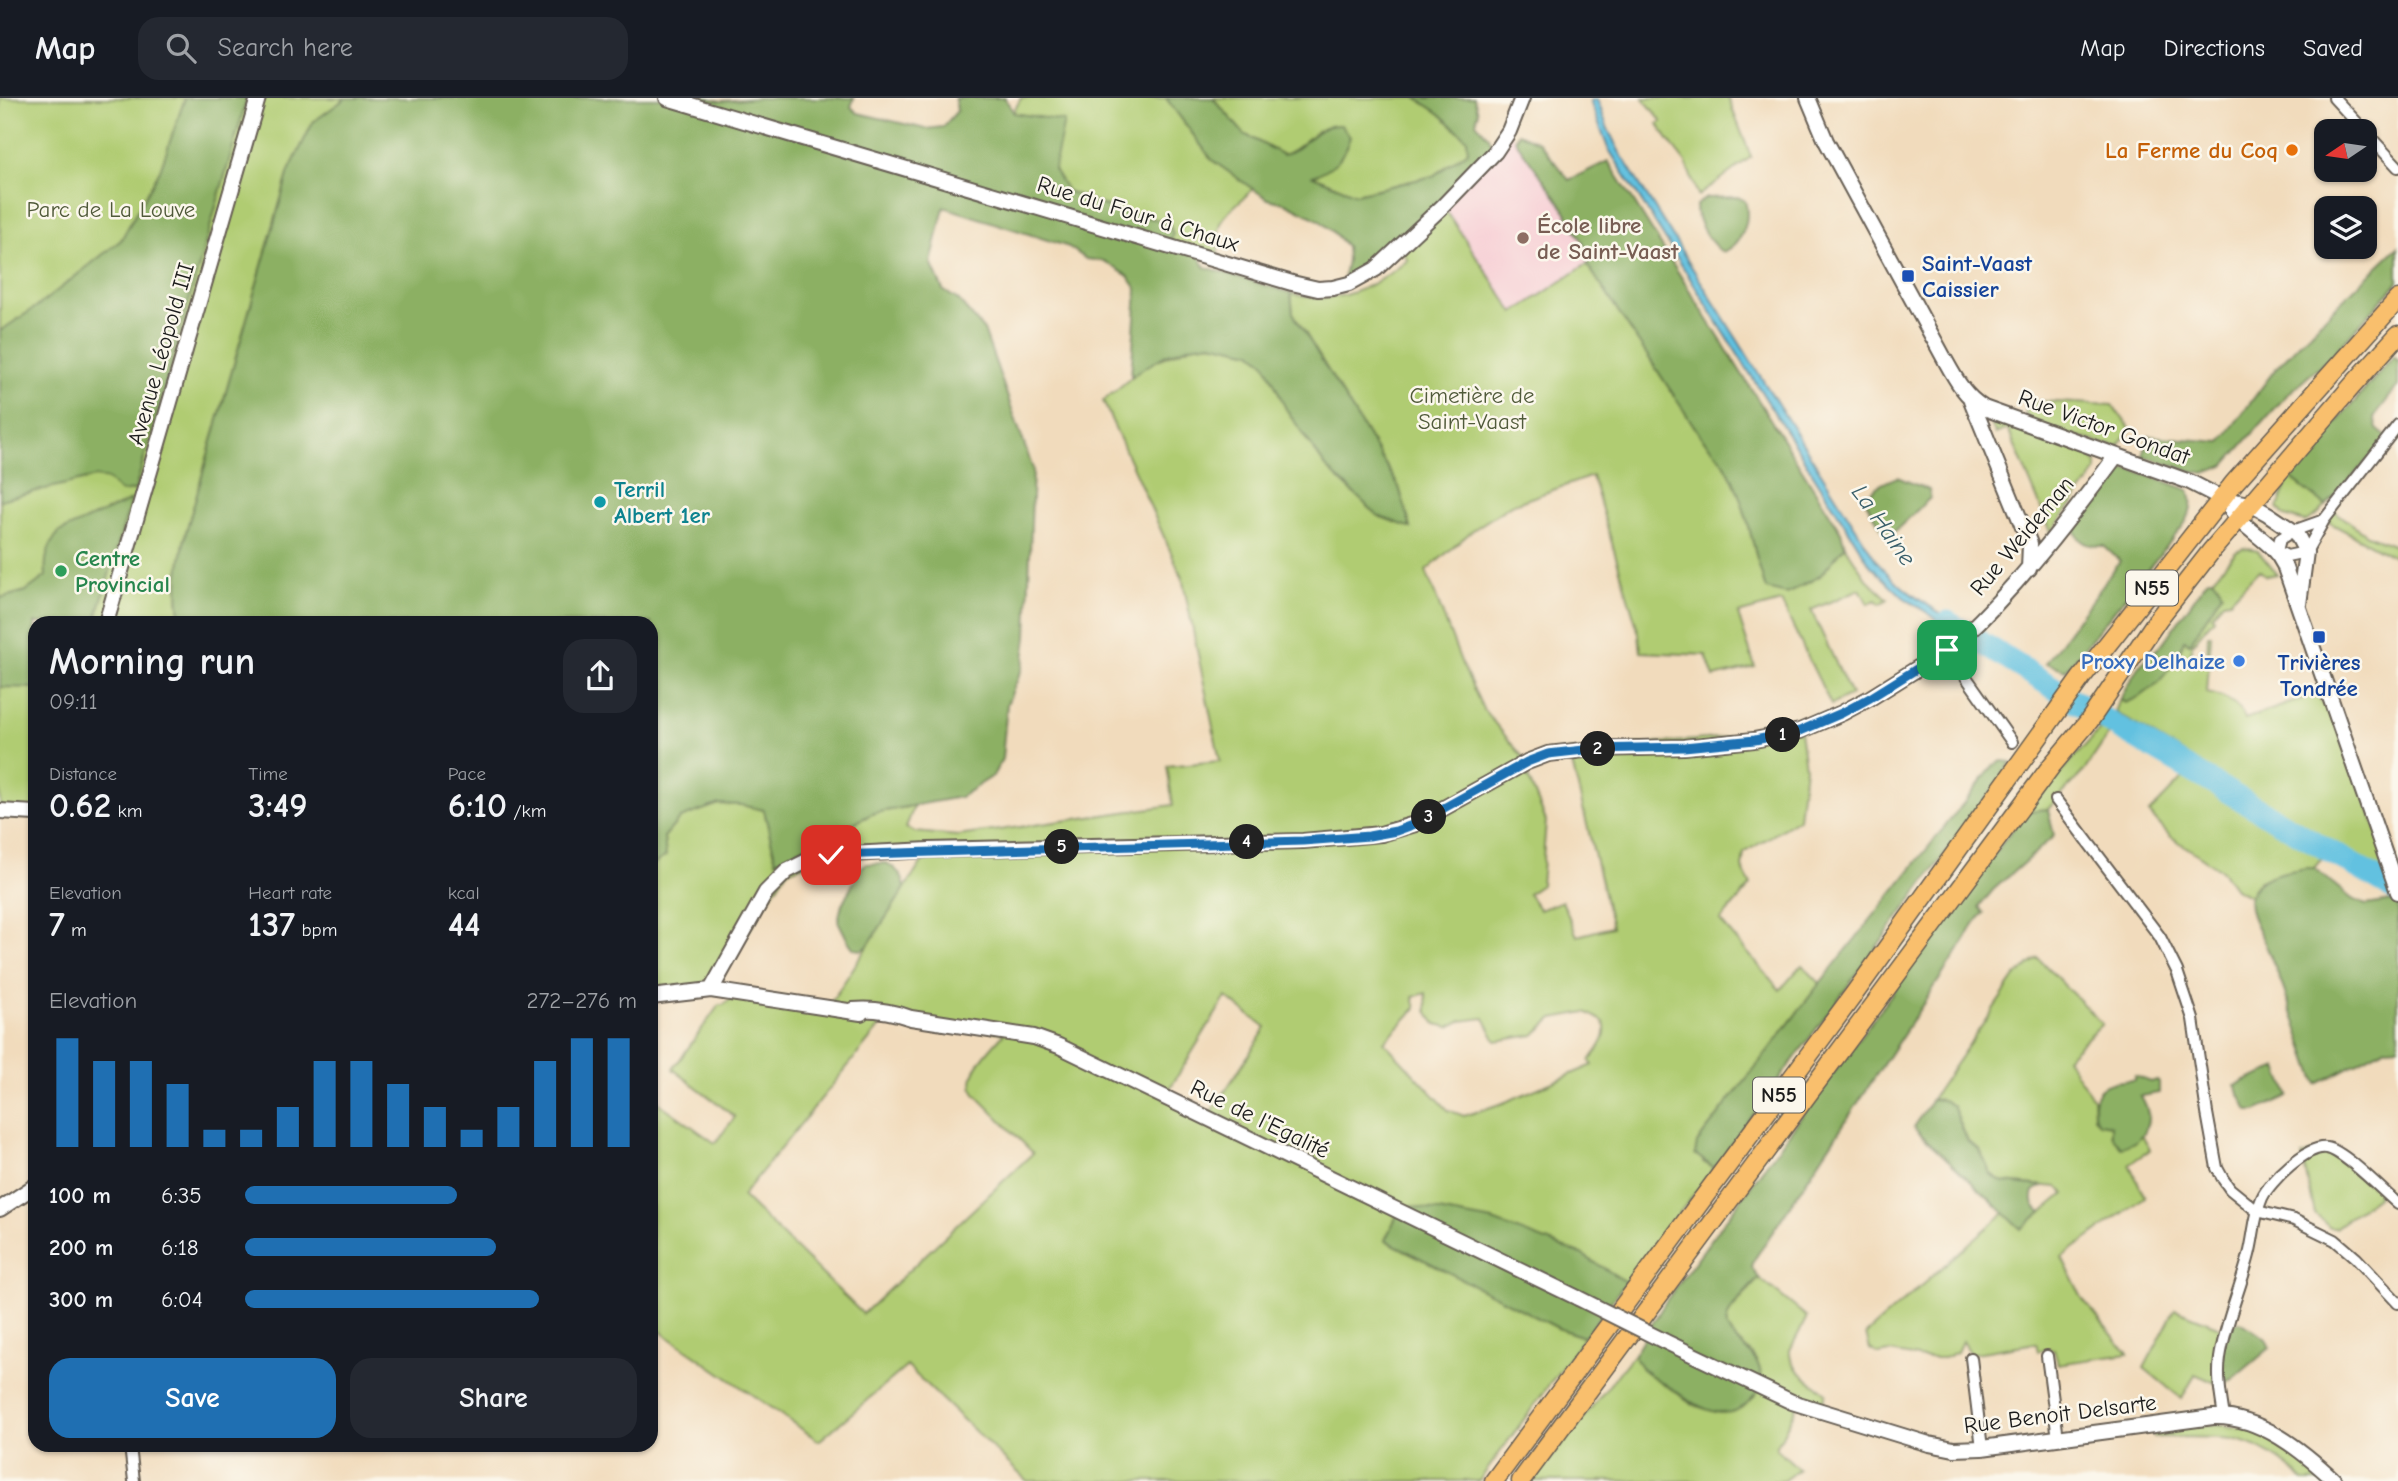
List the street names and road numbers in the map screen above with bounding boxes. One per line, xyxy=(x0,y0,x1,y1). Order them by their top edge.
street label: Rue du Four à Chaux xyxy=(1034,170,1242,258)
street label: Avenue Léopold III xyxy=(122,260,200,448)
street label: Rue Victor Gondat xyxy=(2015,384,2195,471)
street label: Rue Weideman xyxy=(1964,471,2080,601)
road number: N55 xyxy=(2126,570,2178,606)
street label: Rue de l'Egalité xyxy=(1186,1074,1334,1164)
road number: N55 xyxy=(1753,1077,1805,1112)
street label: Rue Benoit Delsarte xyxy=(1962,1389,2158,1439)

